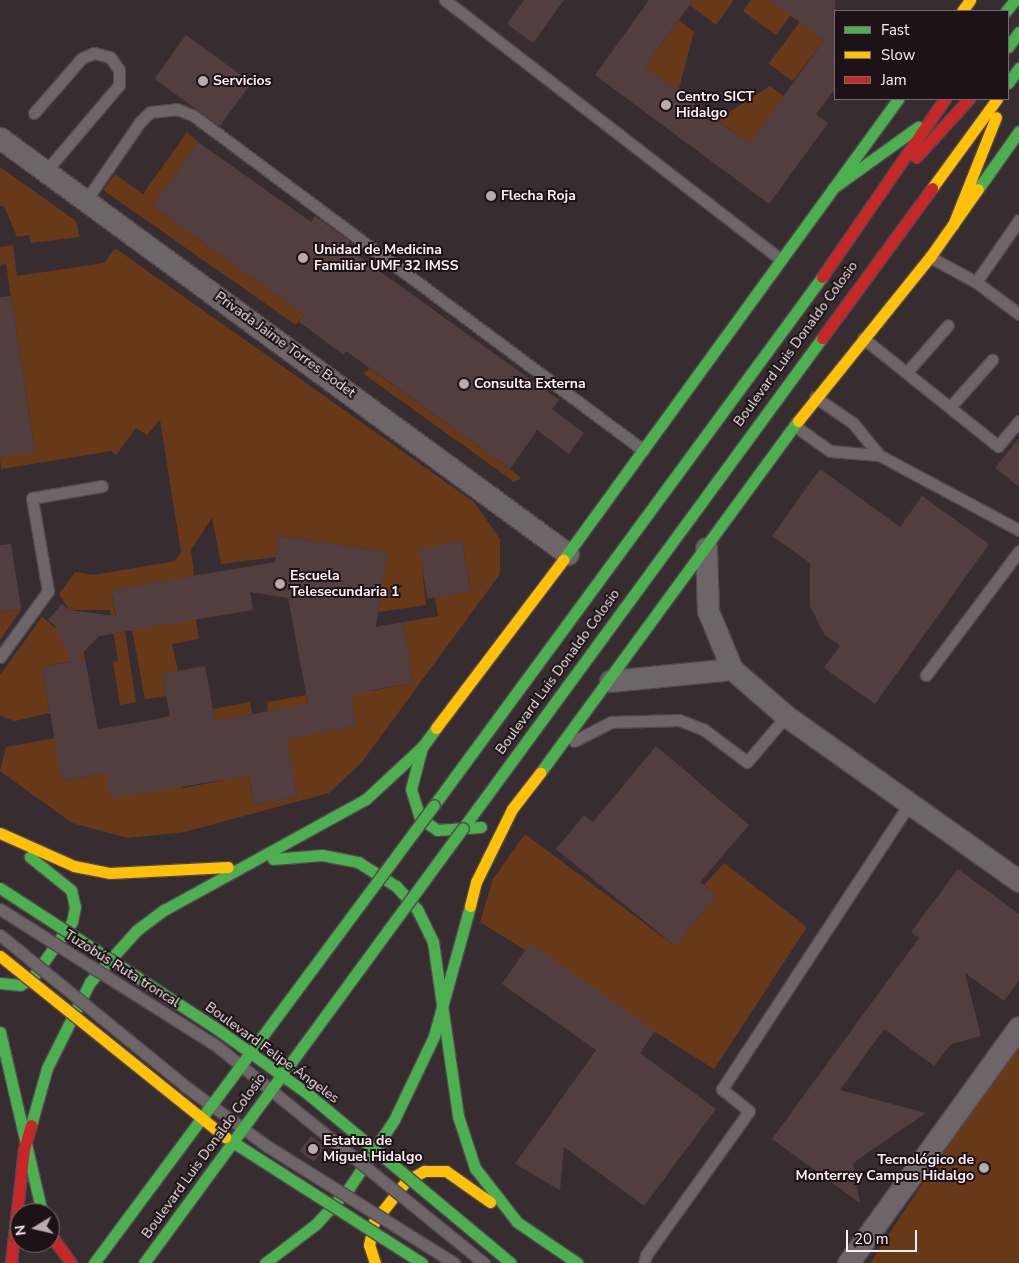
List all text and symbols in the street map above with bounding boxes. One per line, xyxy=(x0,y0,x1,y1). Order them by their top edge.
legend xyxy=(834,10,1009,100)
text: Fast xyxy=(881,20,909,40)
text: Slow xyxy=(881,45,915,65)
text: Jam xyxy=(881,70,907,90)
place label: Servicios xyxy=(213,73,271,89)
marker: Servicios xyxy=(197,75,209,87)
place label: Centro SICT Hidalgo xyxy=(676,89,754,121)
marker: Centro SICT Hidalgo xyxy=(660,99,672,111)
place label: Flecha Roja xyxy=(501,188,576,204)
marker: Flecha Roja xyxy=(485,190,497,202)
place label: Unidad de Medicina Familiar UMF 32 IMSS xyxy=(314,242,459,274)
marker: Unidad de Medicina Familiar UMF 32 IMSS xyxy=(296,251,310,265)
street label: Boulevard Luis Donaldo Colosio xyxy=(730,258,862,430)
street label: Privada Jaime Torres Bodet xyxy=(212,288,358,402)
place label: Consulta Externa xyxy=(474,376,586,392)
marker: Consulta Externa xyxy=(458,378,470,390)
place label: Escuela Telesecundaria 1 xyxy=(290,568,399,600)
marker: Escuela Telesecundaria 1 xyxy=(274,578,286,590)
street label: Boulevard Luis Donaldo Colosio xyxy=(492,586,624,758)
street label: Tuzobús Ruta troncal xyxy=(61,927,183,1011)
street label: Boulevard Felipe Ángeles xyxy=(202,999,342,1107)
street label: Boulevard Luis Donaldo Colosio xyxy=(138,1070,270,1242)
place label: Estatua de Miguel Hidalgo xyxy=(323,1133,422,1166)
marker: Estatua de Miguel Hidalgo xyxy=(307,1143,319,1155)
place label: Tecnológico de Monterrey Campus Hidalgo xyxy=(796,1152,974,1184)
marker: Tecnológico de Monterrey Campus Hidalgo xyxy=(978,1162,990,1174)
north arrow xyxy=(10,1203,60,1253)
scale bar xyxy=(849,1220,920,1252)
text: N xyxy=(10,1224,31,1237)
text: 20 m xyxy=(854,1229,889,1249)

